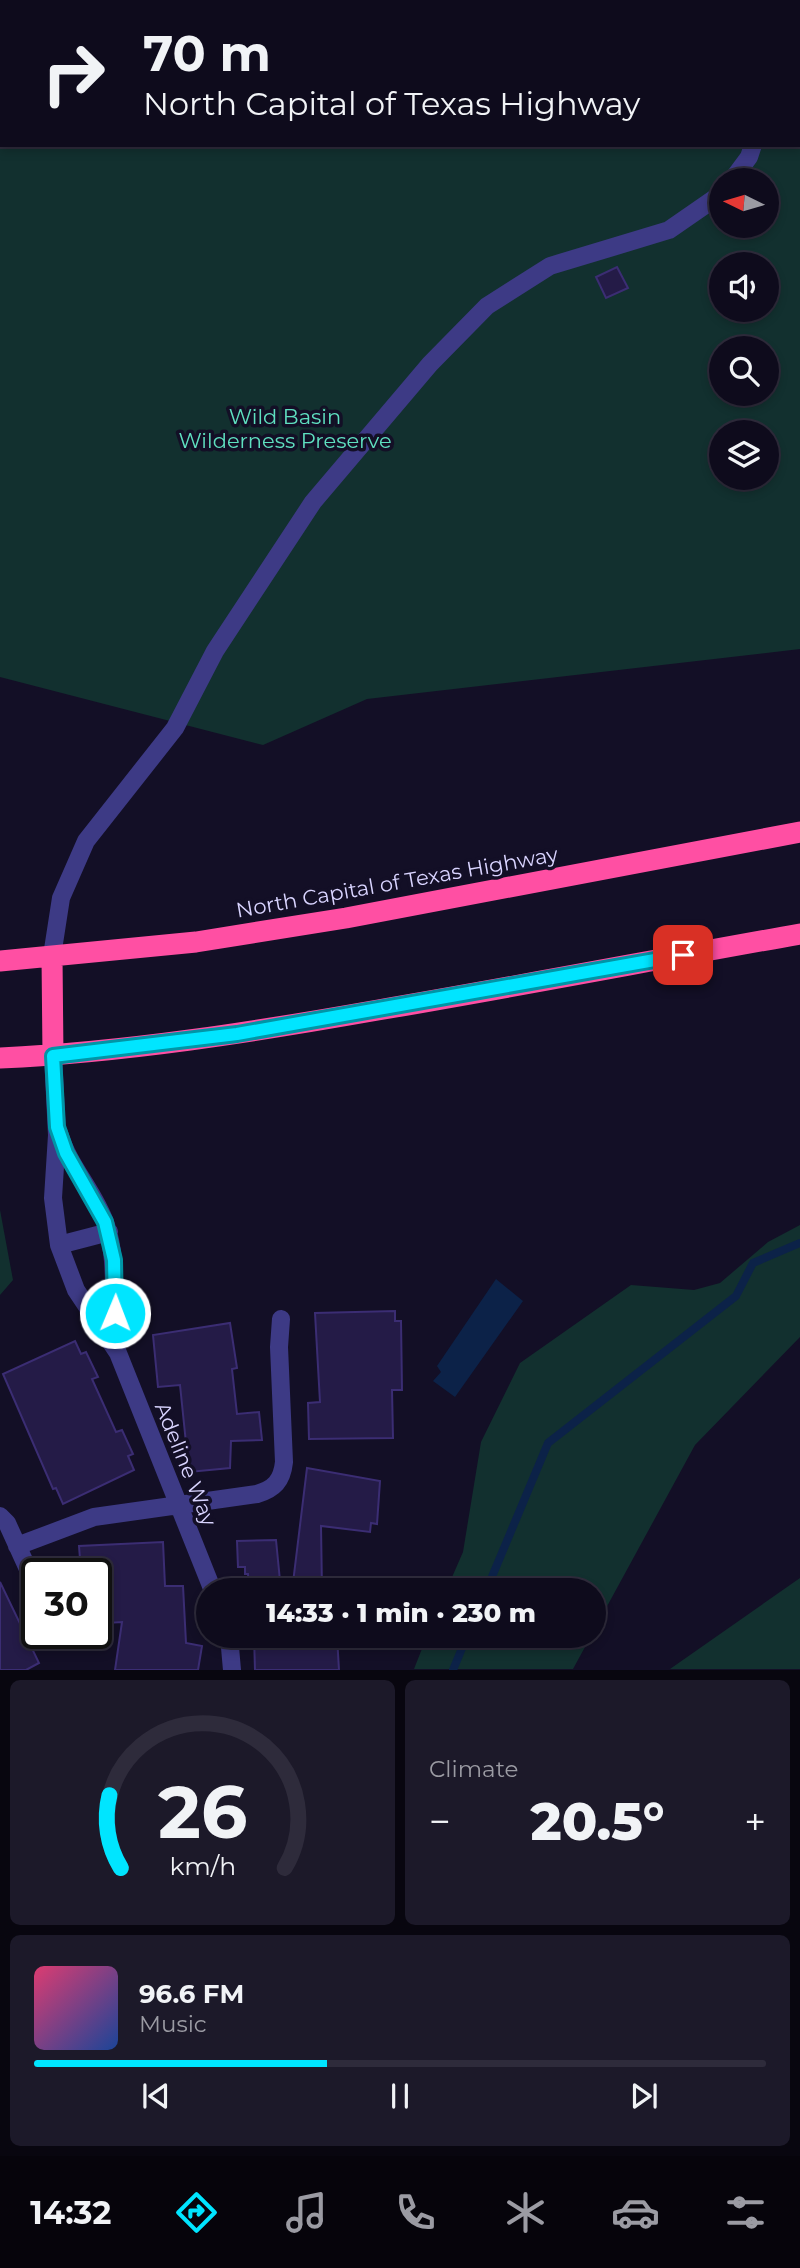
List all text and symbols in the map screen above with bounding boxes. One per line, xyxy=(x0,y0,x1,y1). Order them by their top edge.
text: 70 m xyxy=(143,24,271,83)
icon: right xyxy=(28,28,119,119)
text: North Capital of Texas Highway xyxy=(143,84,640,123)
north arrow xyxy=(709,168,779,238)
map controls xyxy=(709,168,779,490)
button: sound xyxy=(709,252,779,322)
button: search xyxy=(709,336,779,406)
park label: Wild Basin Wilderness Preserve xyxy=(178,404,392,453)
button: layers xyxy=(709,420,779,490)
street label: North Capital of Texas Highway xyxy=(234,841,560,923)
pin xyxy=(653,925,713,985)
icon: arrive xyxy=(664,936,702,974)
position arrow xyxy=(78,1276,152,1350)
street label: Adeline Way xyxy=(150,1399,222,1530)
speed limit sign: 30 xyxy=(21,1558,112,1649)
text: 14:33 · 1 min · 230 m xyxy=(266,1597,536,1629)
text: Climate xyxy=(429,1755,518,1783)
text: 26 xyxy=(158,1769,247,1857)
text: 20.5° xyxy=(531,1790,664,1853)
text: − xyxy=(429,1798,451,1845)
text: + xyxy=(744,1798,766,1845)
text: km/h xyxy=(169,1851,236,1881)
text: 96.6 FM xyxy=(139,1978,244,2010)
text: Music xyxy=(139,2010,207,2038)
icon: previous xyxy=(137,2077,175,2115)
icon: pause xyxy=(381,2077,419,2115)
icon: next xyxy=(625,2077,663,2115)
icon: directions xyxy=(172,2188,221,2237)
icon: music xyxy=(282,2188,331,2237)
icon: phone xyxy=(391,2188,440,2237)
icon: climate xyxy=(501,2188,550,2237)
icon: car xyxy=(611,2188,660,2237)
icon: filters xyxy=(721,2188,770,2237)
text: 14:32 xyxy=(30,2193,111,2232)

